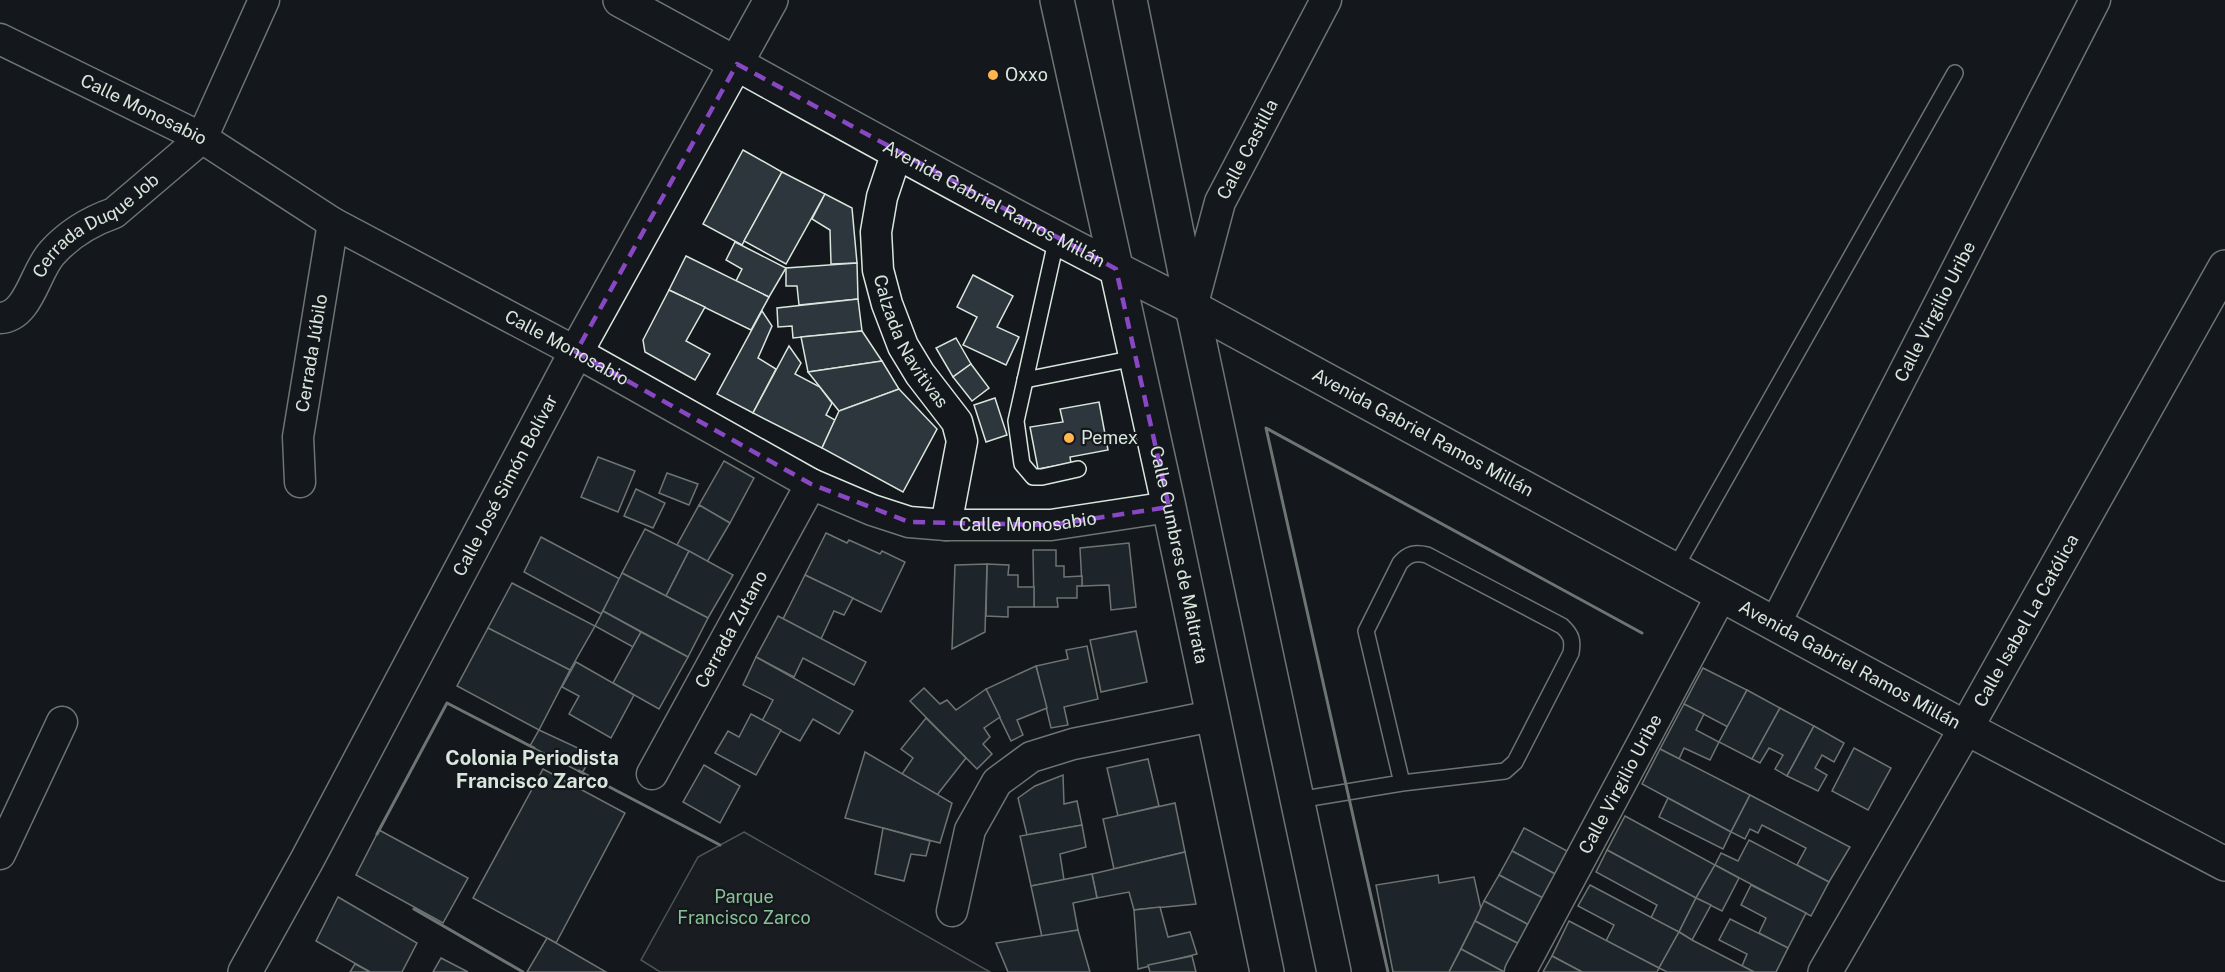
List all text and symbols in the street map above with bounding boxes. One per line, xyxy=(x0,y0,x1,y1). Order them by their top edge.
place label: Oxxo xyxy=(1005,64,1048,85)
marker: Oxxo xyxy=(986,68,1000,82)
street label: Calle Monosabio xyxy=(77,69,210,149)
street label: Calle Castilla xyxy=(1212,96,1282,203)
street label: Avenida Gabriel Ramos Millán xyxy=(880,135,1109,271)
street label: Cerrada Duque Job xyxy=(28,169,163,281)
street label: Calle Virgilio Uribe xyxy=(1890,238,1979,385)
street label: Calzada Navitivas xyxy=(870,272,953,412)
street label: Cerrada Júbilo xyxy=(291,292,331,414)
street label: Calle Monosabio xyxy=(501,305,633,389)
street label: Avenida Gabriel Ramos Millán xyxy=(1309,363,1537,501)
street label: Calle José Simón Bolívar xyxy=(448,391,562,580)
place label: Pemex xyxy=(1081,427,1138,448)
marker: Pemex xyxy=(1062,431,1076,445)
street label: Calle Cumbres de Maltrata xyxy=(1146,444,1213,666)
street label: Calle Monosabio xyxy=(959,507,1098,535)
street label: Calle Isabel La Católica xyxy=(1969,530,2083,710)
street label: Cerrada Zutano xyxy=(690,567,772,691)
street label: Avenida Gabriel Ramos Millán xyxy=(1736,596,1964,733)
street label: Calle Virgilio Uribe xyxy=(1574,711,1666,857)
district label: Colonia Periodista Francisco Zarco xyxy=(445,746,619,793)
park label: Parque Francisco Zarco xyxy=(677,886,811,928)

